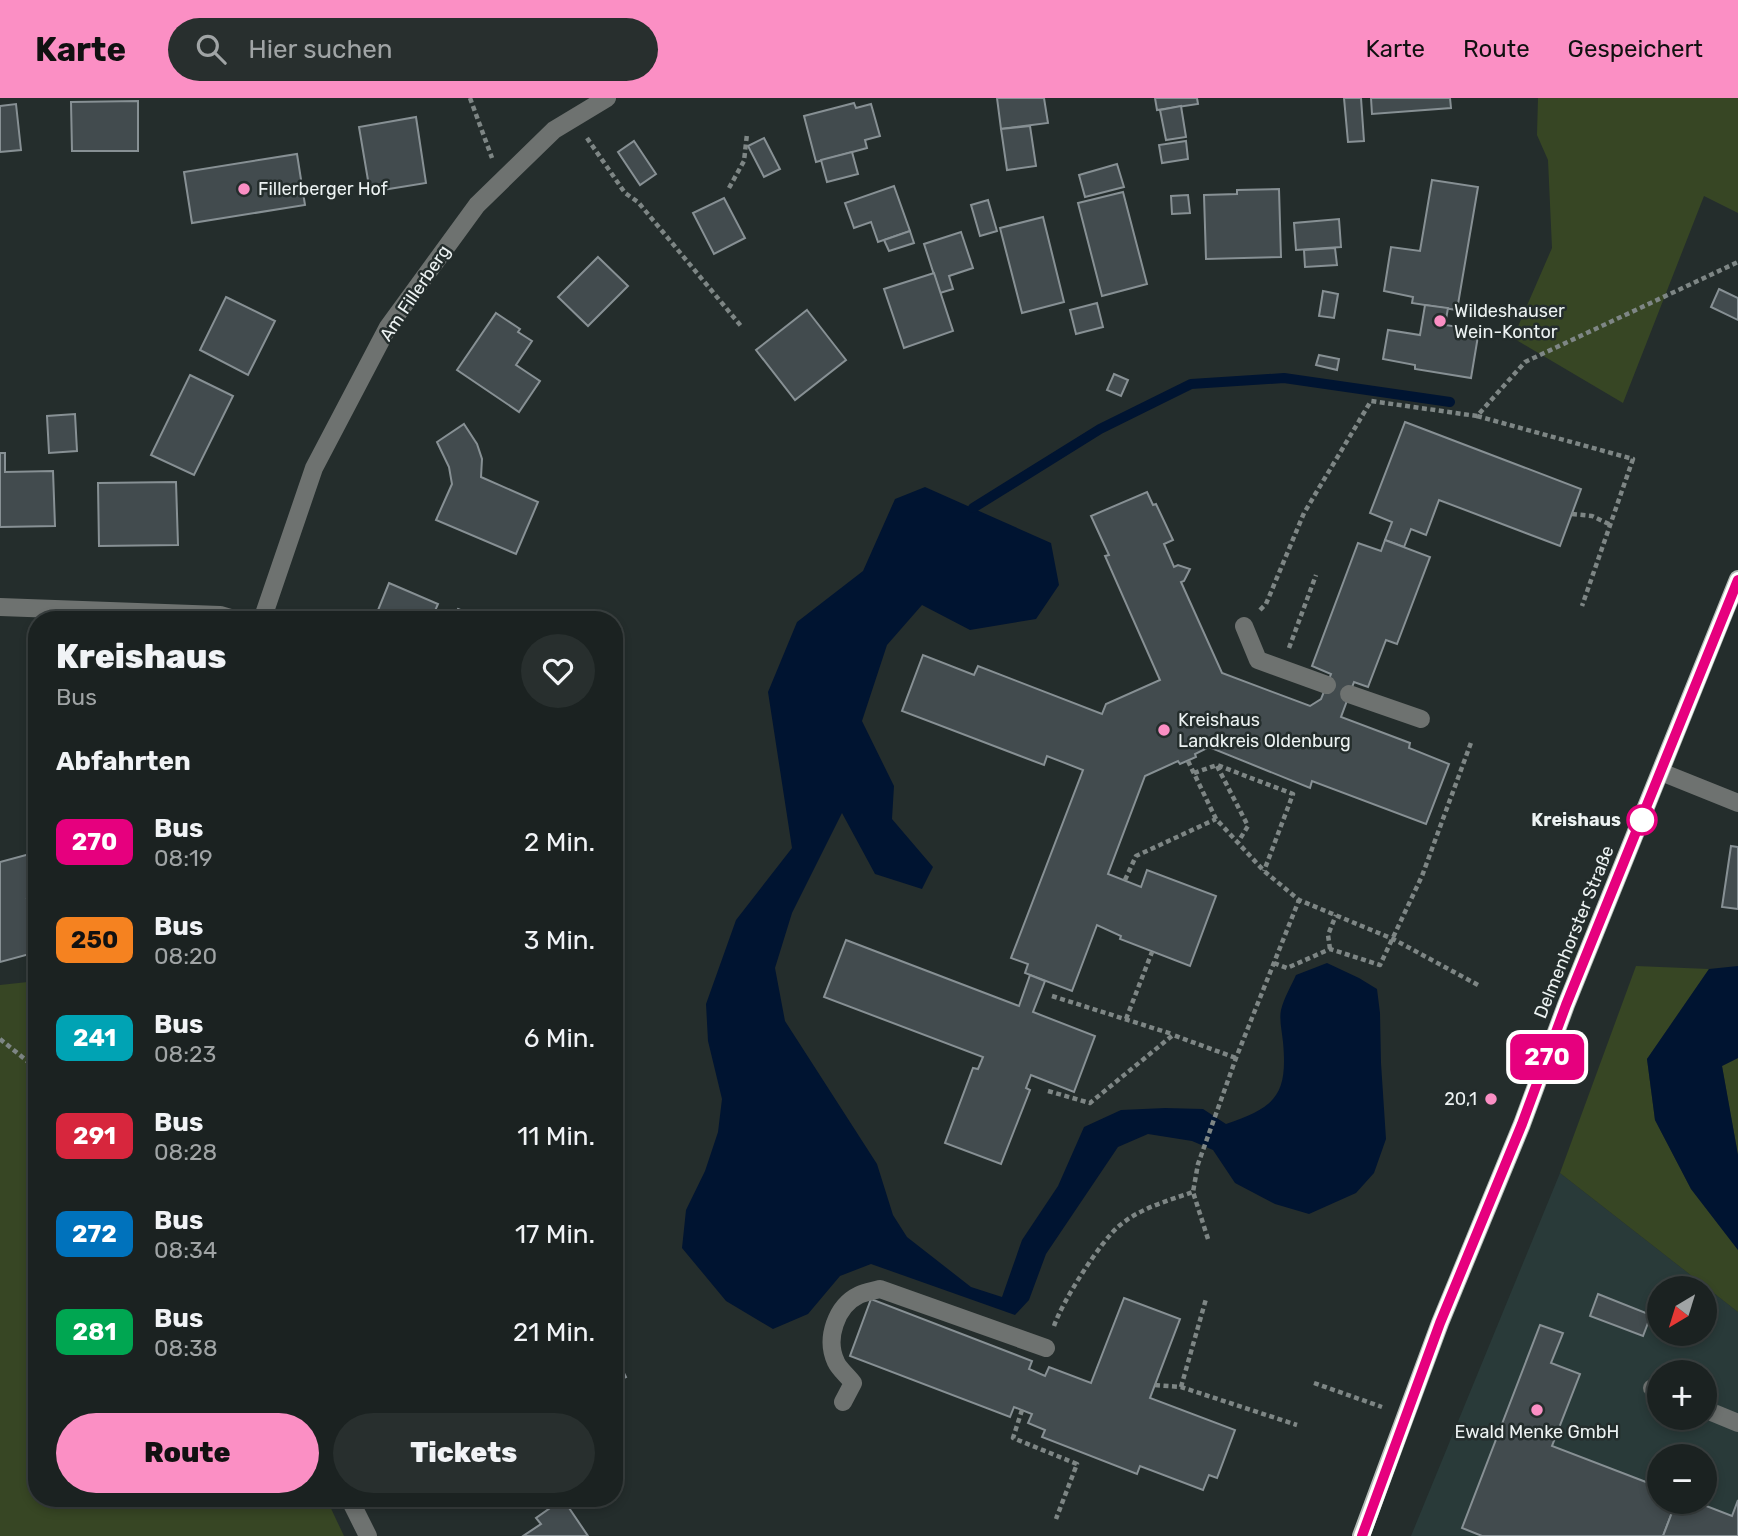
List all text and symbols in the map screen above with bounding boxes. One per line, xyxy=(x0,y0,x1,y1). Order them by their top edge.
search box xyxy=(168,18,658,81)
text: Karte xyxy=(35,30,126,69)
icon: search xyxy=(192,30,230,68)
text: Hier suchen xyxy=(248,34,393,65)
text: Karte xyxy=(1366,35,1425,63)
text: Route xyxy=(1463,35,1530,63)
text: Gespeichert xyxy=(1568,35,1703,63)
place label: Fillerberger Hof xyxy=(258,178,388,200)
marker: Fillerberger Hof xyxy=(236,181,252,197)
street label: Am Fillerberg xyxy=(375,241,455,345)
place label: Wildeshauser Wein-Kontor xyxy=(1454,300,1565,343)
marker: Wildeshauser Wein-Kontor xyxy=(1432,313,1448,329)
button: heart xyxy=(521,634,595,708)
text: Kreishaus xyxy=(56,637,226,676)
text: Bus xyxy=(56,683,97,711)
place label: Kreishaus Landkreis Oldenburg xyxy=(1178,709,1351,752)
marker: Kreishaus Landkreis Oldenburg xyxy=(1156,722,1172,738)
text: Abfahrten xyxy=(56,746,191,777)
marker: Kreishaus xyxy=(1627,805,1657,835)
place label: Kreishaus xyxy=(1531,809,1621,831)
text: Bus xyxy=(154,813,203,844)
text: 2 Min. xyxy=(524,827,595,858)
text: 270 xyxy=(72,828,117,856)
street label: Delmenhorster Straße xyxy=(1529,842,1619,1022)
text: 08:19 xyxy=(154,844,213,872)
text: Bus xyxy=(154,911,203,942)
text: 3 Min. xyxy=(524,925,595,956)
text: 250 xyxy=(71,926,118,954)
text: 08:20 xyxy=(154,942,217,970)
text: Bus xyxy=(154,1009,203,1040)
text: 6 Min. xyxy=(524,1023,595,1054)
text: 241 xyxy=(73,1024,116,1052)
line badge: 270 xyxy=(1507,1034,1587,1080)
text: 08:23 xyxy=(154,1040,216,1068)
text: 270 xyxy=(1524,1043,1570,1071)
place label: 20,1 xyxy=(1444,1088,1477,1110)
marker: 20,1 xyxy=(1483,1091,1499,1107)
text: Bus xyxy=(154,1107,203,1138)
text: 11 Min. xyxy=(517,1121,595,1152)
text: 291 xyxy=(73,1122,116,1150)
text: 08:28 xyxy=(154,1138,217,1166)
text: Bus xyxy=(154,1205,203,1236)
text: 17 Min. xyxy=(515,1219,595,1250)
text: 272 xyxy=(72,1220,117,1248)
text: 08:34 xyxy=(154,1236,217,1264)
north arrow xyxy=(1647,1276,1717,1346)
map controls xyxy=(1647,1276,1717,1514)
text: Bus xyxy=(154,1303,203,1334)
text: 21 Min. xyxy=(513,1317,595,1348)
text: 281 xyxy=(73,1318,116,1346)
text: 08:38 xyxy=(154,1334,218,1362)
button: + xyxy=(1647,1360,1717,1430)
marker: Ewald Menke GmbH xyxy=(1529,1402,1545,1418)
button: Route xyxy=(56,1413,319,1493)
button: Tickets xyxy=(333,1413,595,1493)
place label: Ewald Menke GmbH xyxy=(1455,1421,1619,1443)
button: − xyxy=(1647,1444,1717,1514)

